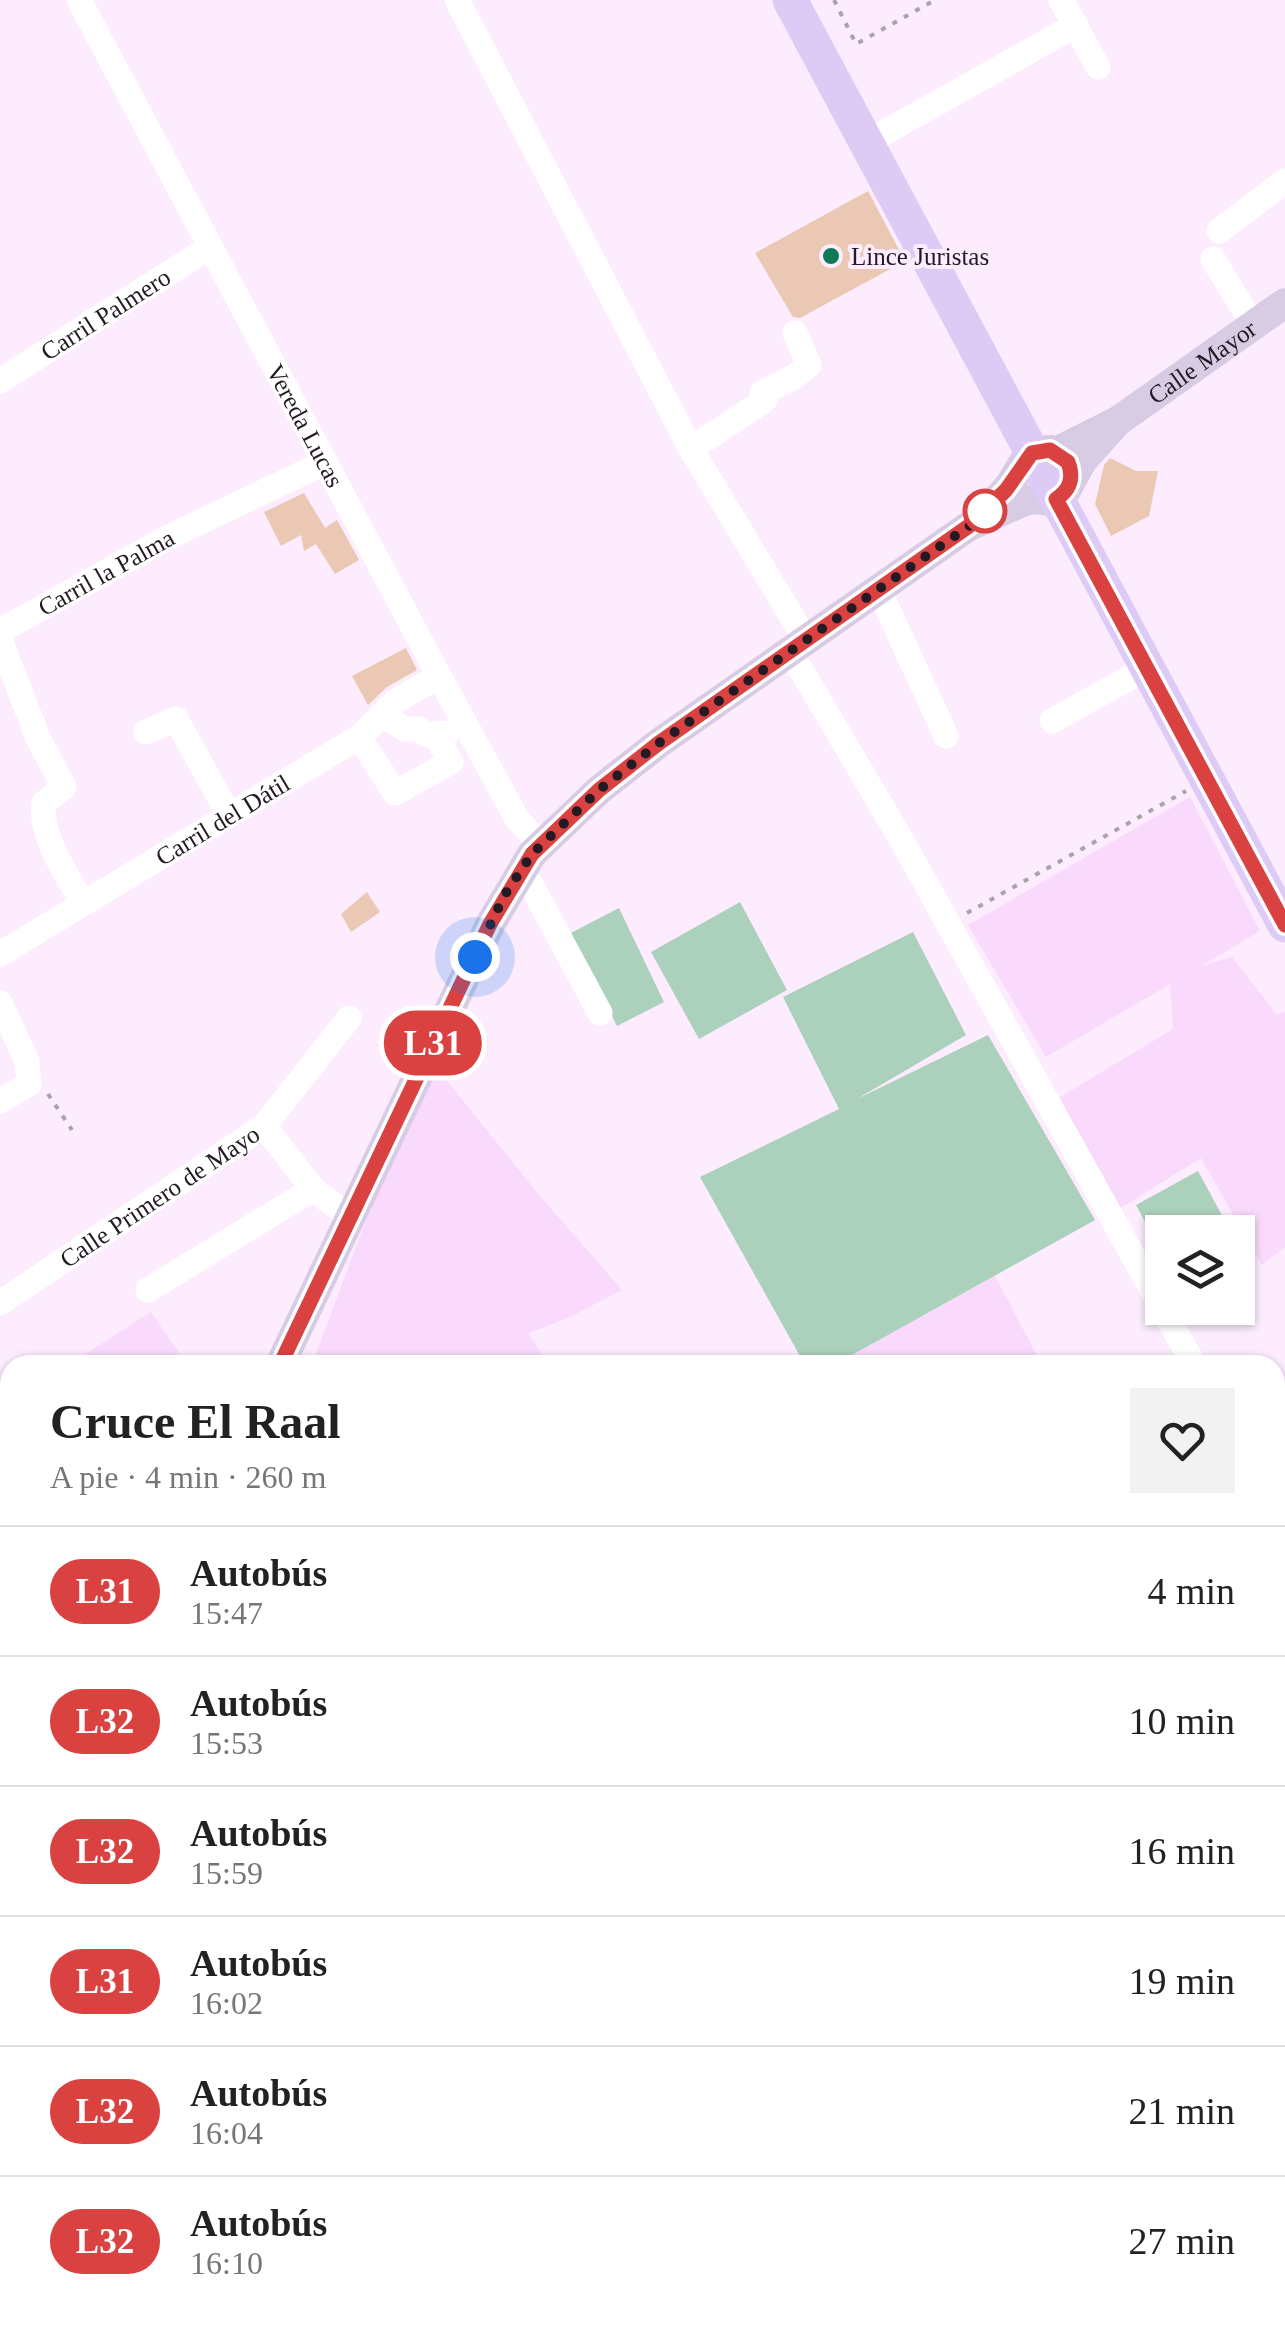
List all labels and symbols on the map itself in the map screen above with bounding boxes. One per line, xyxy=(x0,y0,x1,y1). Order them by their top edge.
place label: Lince Juristas xyxy=(851,243,989,270)
marker: Lince Juristas xyxy=(820,245,842,267)
street label: Carril Palmero xyxy=(36,263,175,365)
street label: Calle Mayor xyxy=(1143,314,1262,409)
street label: Vereda Lucas xyxy=(261,360,349,492)
unlabelled marker xyxy=(964,490,1006,532)
street label: Carril la Palma xyxy=(34,524,179,621)
street label: Carril del Dátil xyxy=(151,769,295,871)
your location xyxy=(450,932,500,982)
line badge: L31 xyxy=(376,1010,490,1076)
street label: Calle Primero de Mayo xyxy=(55,1120,264,1273)

